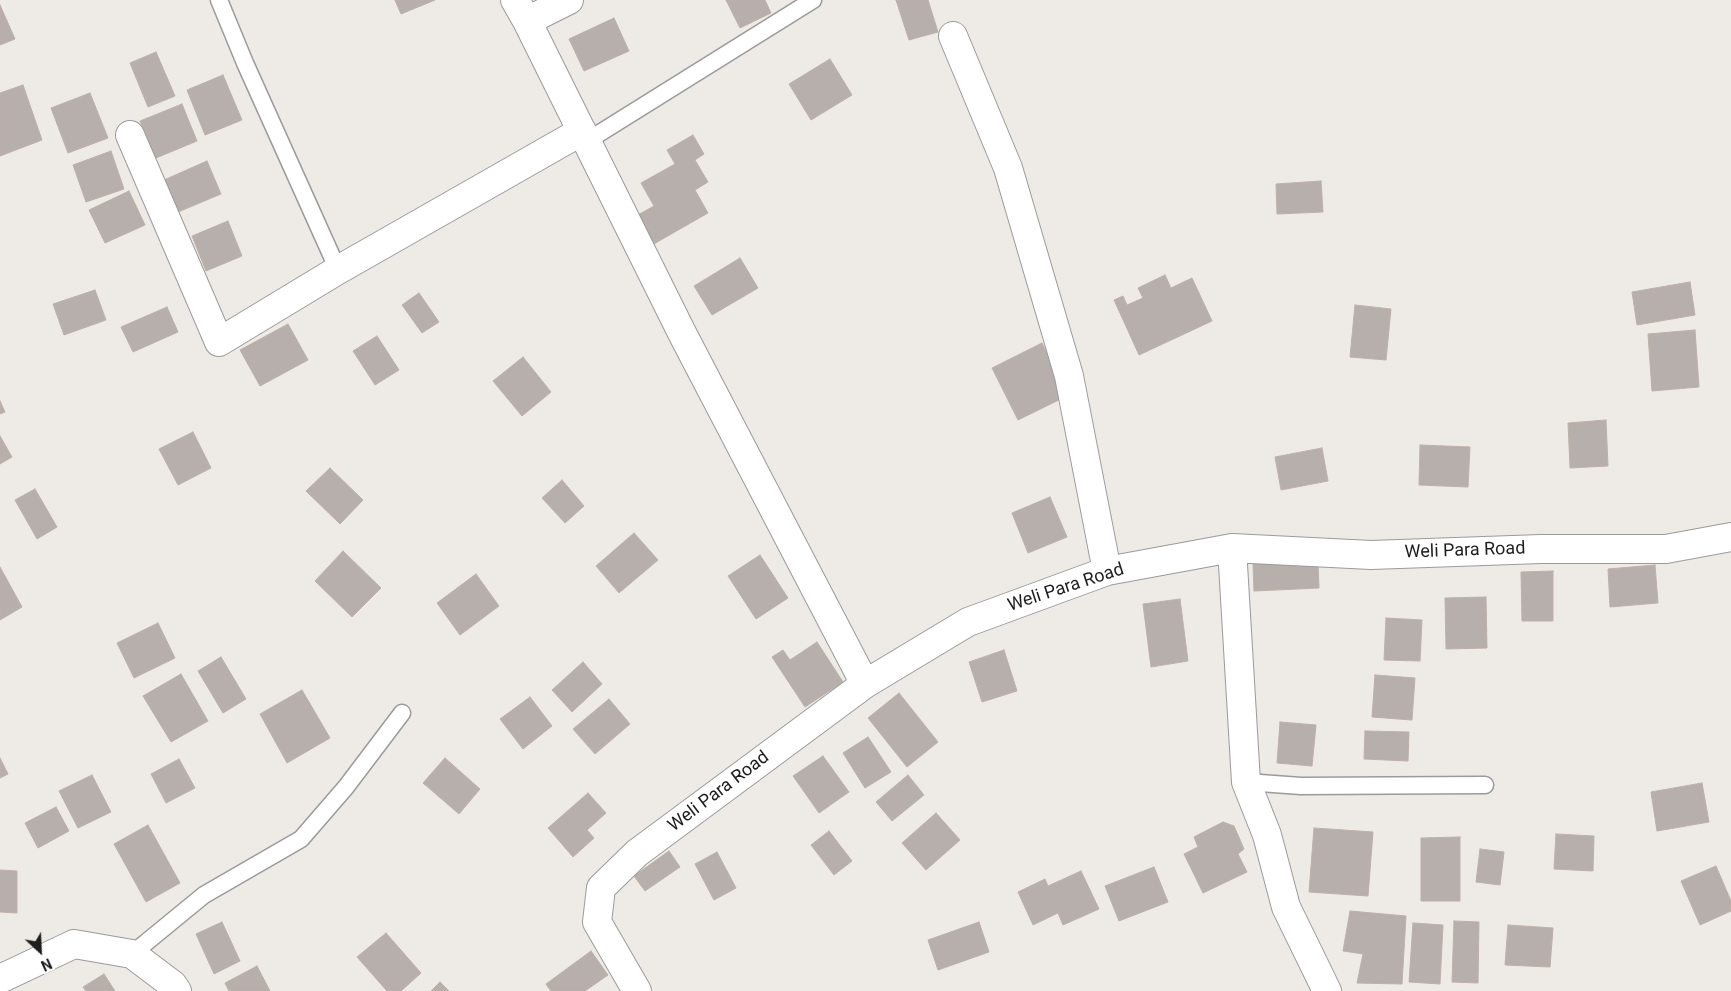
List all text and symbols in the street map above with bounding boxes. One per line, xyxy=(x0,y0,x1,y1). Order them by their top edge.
street label: Weli Para Road xyxy=(1404,538,1526,564)
street label: Weli Para Road xyxy=(1005,559,1127,617)
street label: Weli Para Road xyxy=(664,747,774,837)
north arrow xyxy=(15,926,65,976)
text: N xyxy=(38,955,54,974)

